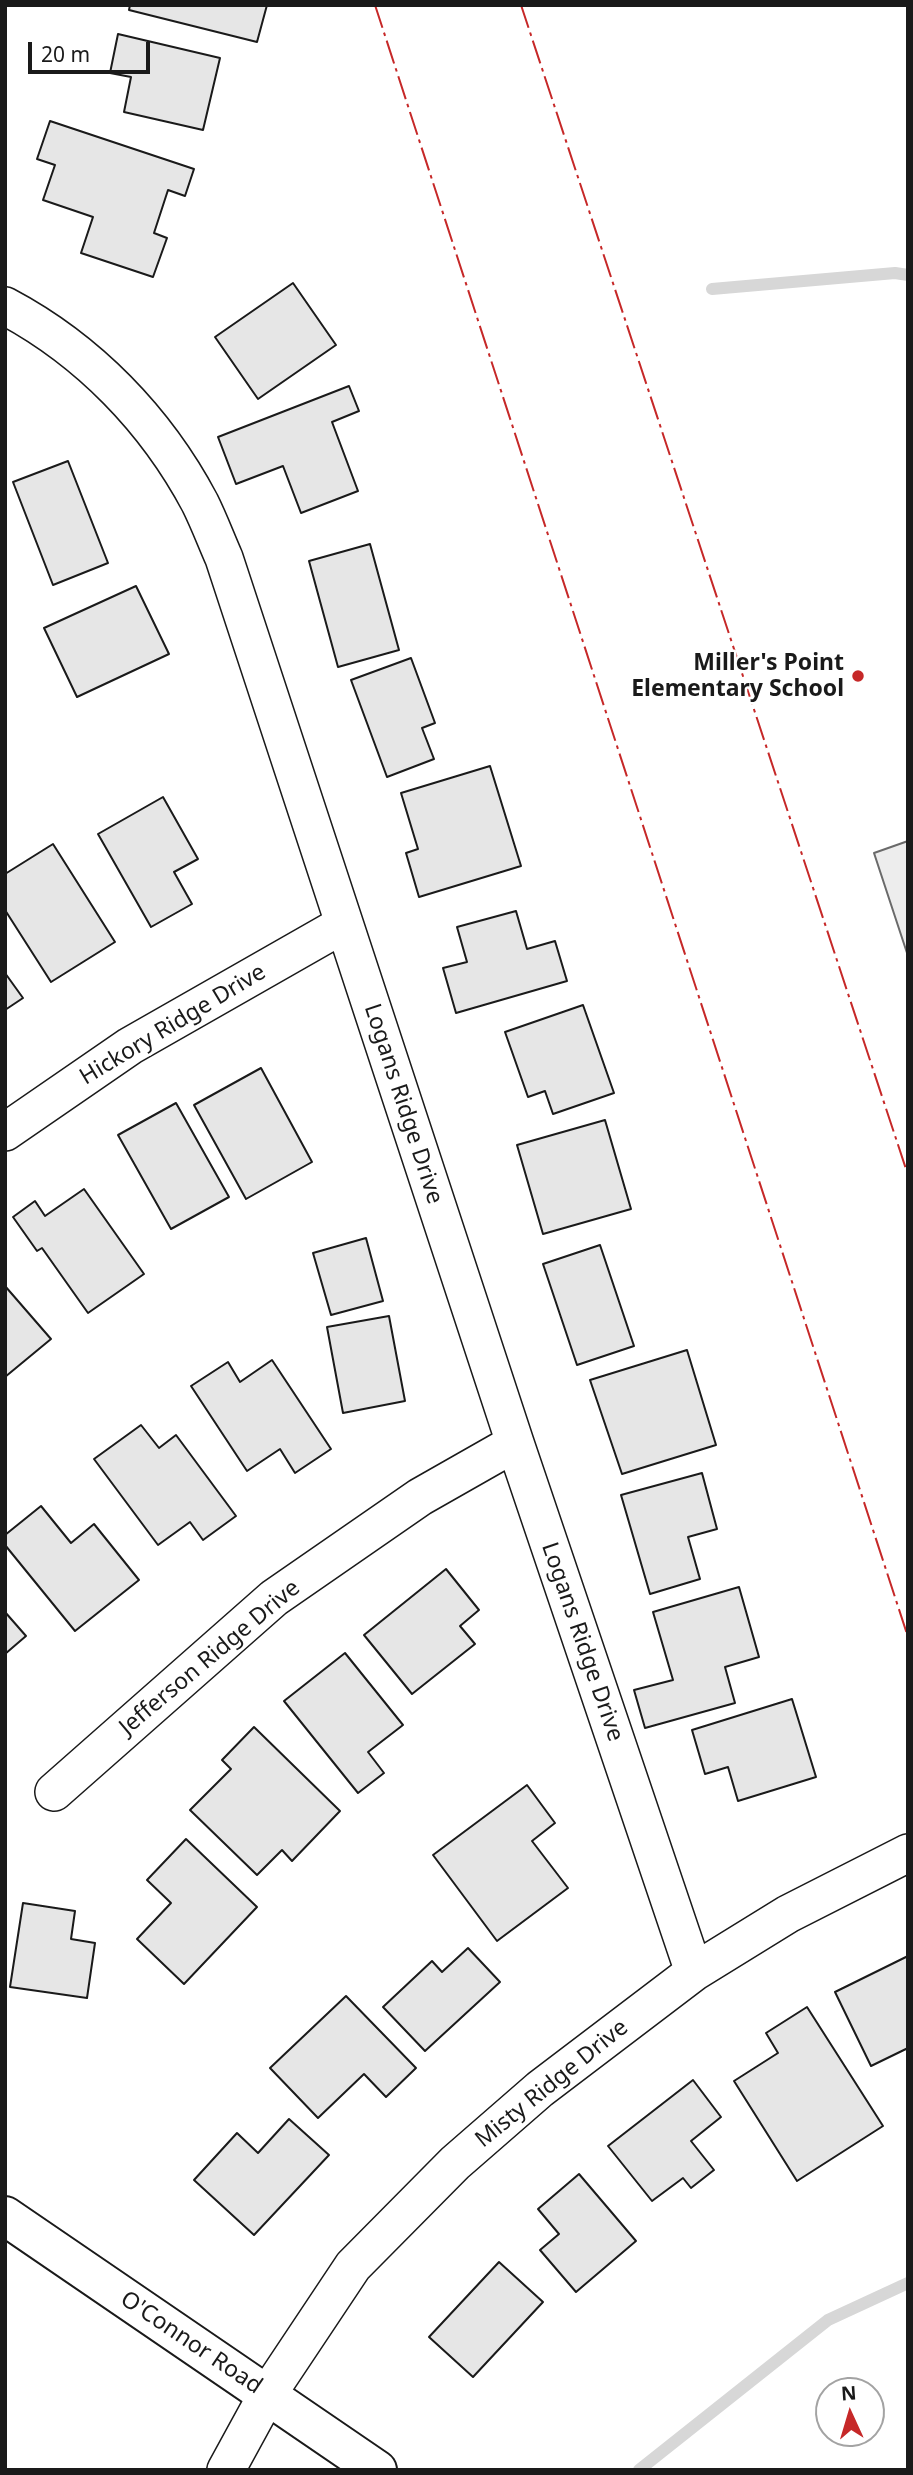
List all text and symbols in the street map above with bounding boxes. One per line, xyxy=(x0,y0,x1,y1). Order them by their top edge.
scale bar xyxy=(32,28,154,72)
text: 20 m xyxy=(41,40,90,68)
place label: Miller's Point Elementary School xyxy=(631,649,844,703)
marker: Miller's Point Elementary School xyxy=(850,668,866,684)
street label: Hickory Ridge Drive xyxy=(75,959,271,1091)
street label: Logans Ridge Drive xyxy=(358,1001,448,1207)
street label: Logans Ridge Drive xyxy=(535,1539,629,1745)
street label: Jefferson Ridge Drive xyxy=(114,1574,306,1742)
street label: Misty Ridge Drive xyxy=(470,2014,634,2154)
street label: O'Connor Road xyxy=(115,2286,267,2400)
north arrow xyxy=(815,2377,885,2447)
text: N xyxy=(840,2380,857,2407)

